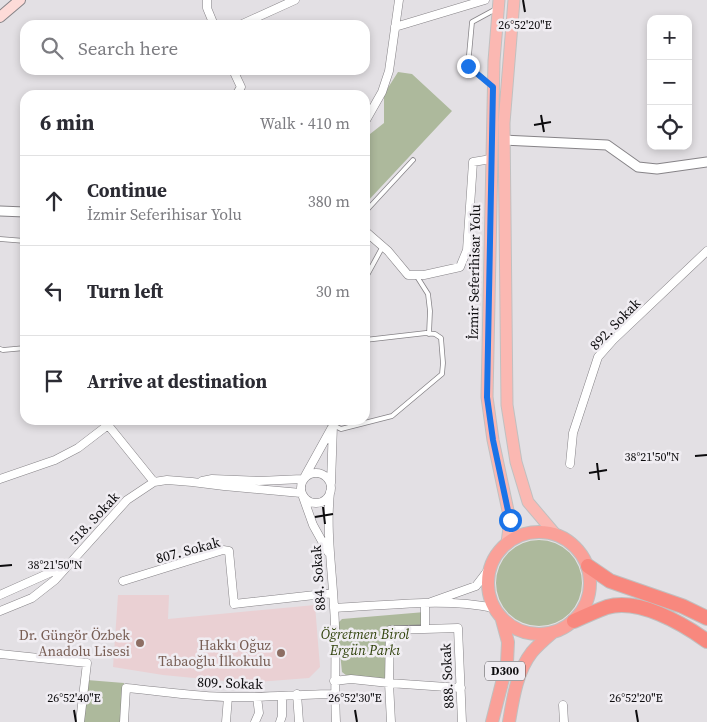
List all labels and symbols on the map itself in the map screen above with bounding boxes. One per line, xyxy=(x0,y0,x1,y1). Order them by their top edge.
text: 26°52'20"E xyxy=(498,17,552,33)
route end xyxy=(457,55,480,78)
street label: İzmir Seferihisar Yolu xyxy=(463,204,485,340)
street label: 892. Sokak xyxy=(585,293,645,355)
text: 38°21'50"N xyxy=(624,449,680,465)
street label: 518. Sokak xyxy=(64,487,124,549)
route start xyxy=(499,509,522,532)
street label: 807. Sokak xyxy=(154,532,223,568)
street label: 884. Sokak xyxy=(306,544,330,611)
text: 38°21'50"N xyxy=(27,557,83,573)
park label: Öğretmen Birol Ergün Parkı xyxy=(321,624,409,660)
place label: Dr. Güngör Özbek Anadolu Lisesi xyxy=(19,625,130,661)
place label: Hakkı Oğuz Tabaoğlu İlkokulu xyxy=(158,635,272,671)
marker: Dr. Güngör Özbek Anadolu Lisesi xyxy=(134,637,146,649)
street label: 888. Sokak xyxy=(435,642,459,709)
marker: Hakkı Oğuz Tabaoğlu İlkokulu xyxy=(275,647,287,659)
road number: D300 xyxy=(485,661,525,680)
street label: 809. Sokak xyxy=(197,672,263,694)
text: 26°52'40"E xyxy=(47,690,101,706)
text: 26°52'30"E xyxy=(328,690,382,706)
text: 26°52'20"E xyxy=(609,690,663,706)

